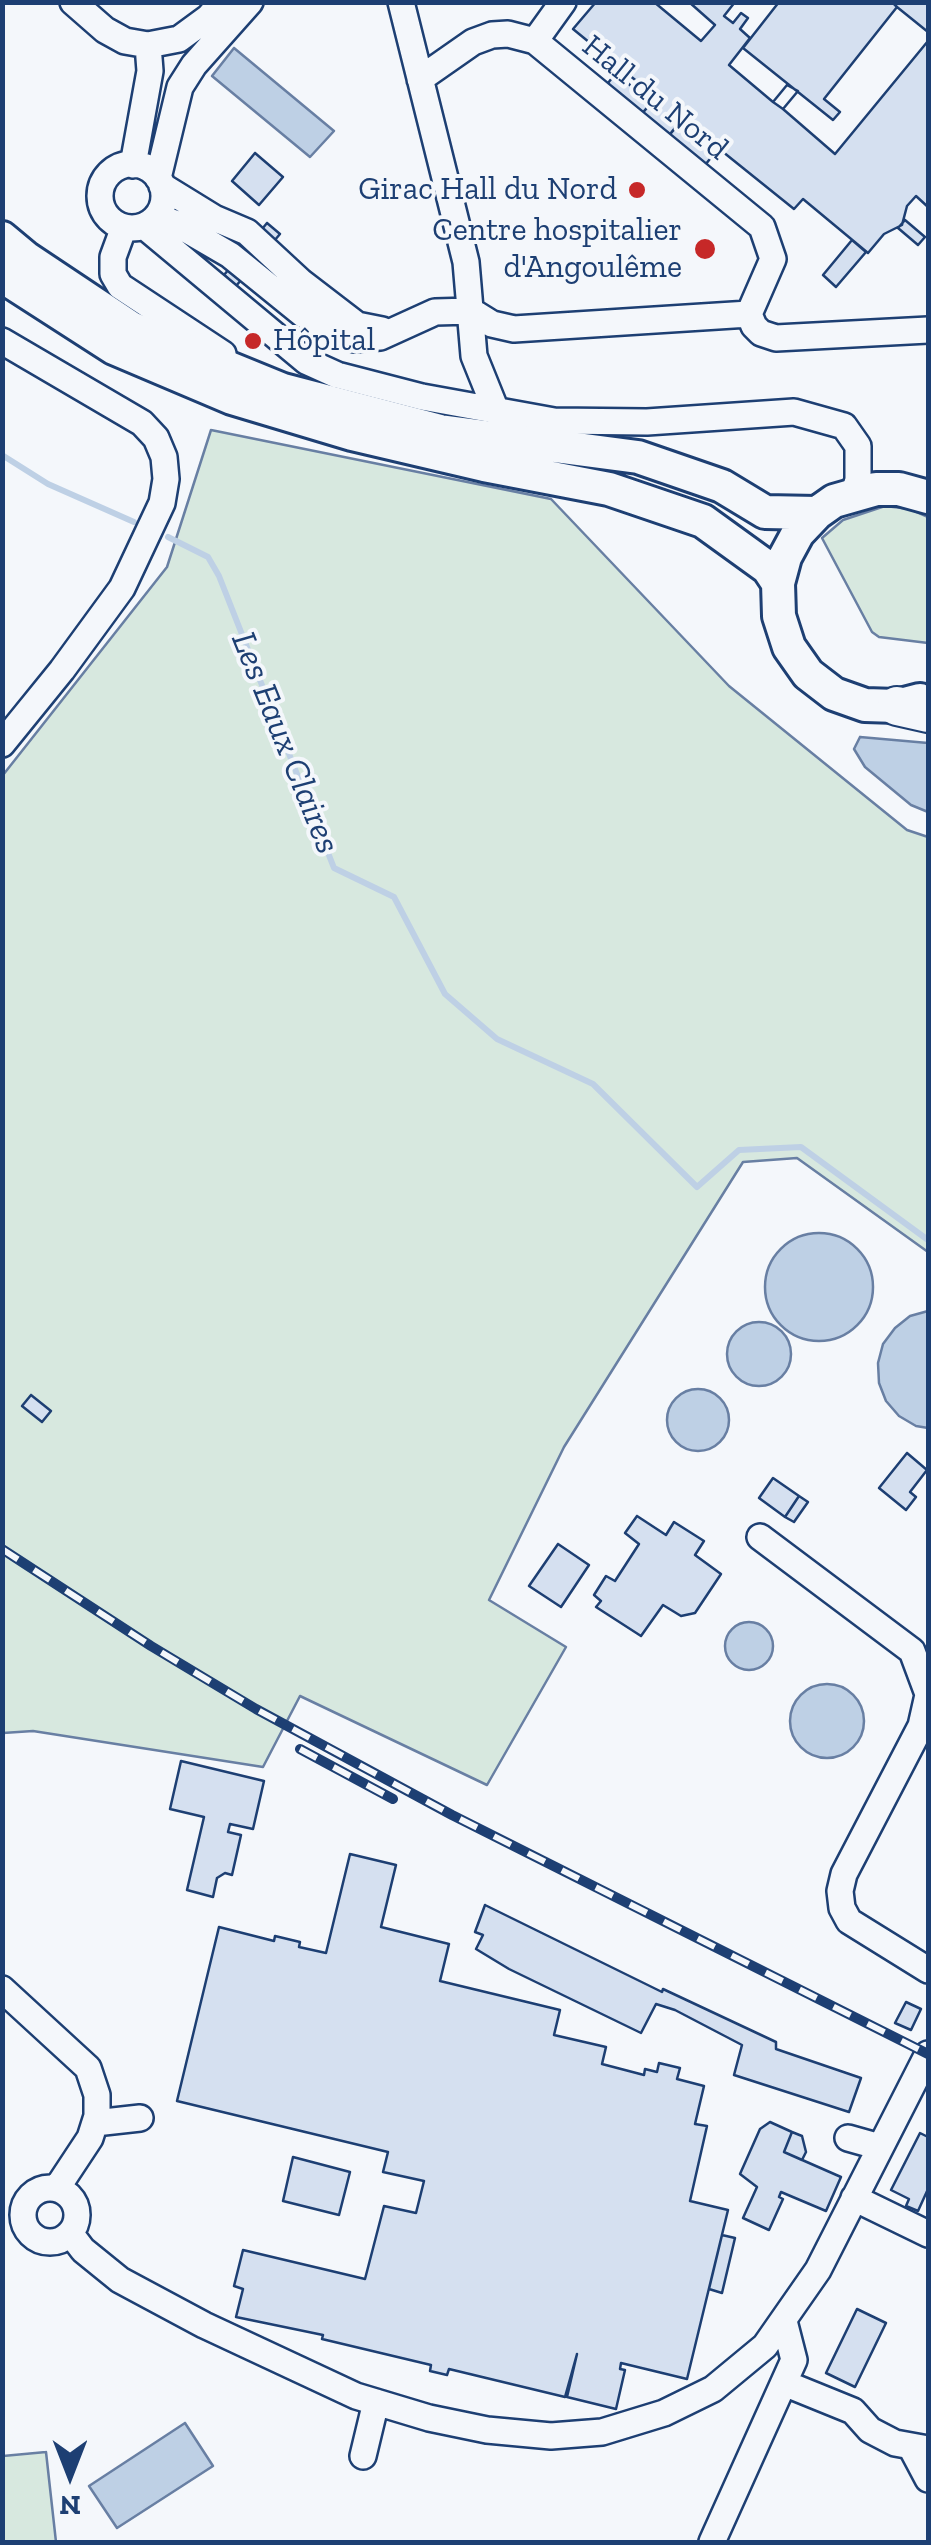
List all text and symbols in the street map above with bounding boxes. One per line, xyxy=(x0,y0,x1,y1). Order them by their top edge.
street label: Hall du Nord xyxy=(574,27,736,169)
place label: Girac Hall du Nord xyxy=(358,171,617,209)
marker: Girac Hall du Nord xyxy=(626,179,648,201)
place label: Centre hospitalier d'Angoulême xyxy=(432,212,682,287)
marker: Centre hospitalier d'Angoulême xyxy=(692,236,718,262)
place label: Hôpital xyxy=(273,322,375,360)
marker: Hôpital xyxy=(242,330,264,352)
water label: Les Eaux Claires xyxy=(221,626,349,860)
north arrow xyxy=(20,2425,120,2525)
text: N xyxy=(59,2489,81,2522)

